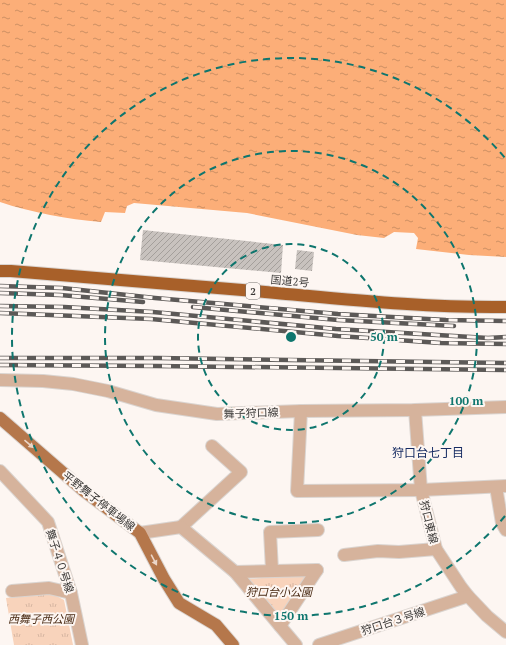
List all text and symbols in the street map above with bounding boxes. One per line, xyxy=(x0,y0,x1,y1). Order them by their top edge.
street label: 国道2号 xyxy=(270,272,310,290)
road number: 2 xyxy=(246,283,260,299)
text: 50 m xyxy=(370,329,398,344)
centre of rings xyxy=(284,330,298,344)
text: 100 m xyxy=(449,393,483,408)
street label: 舞子狩口線 xyxy=(223,405,279,421)
one-way arrow xyxy=(25,439,34,448)
district label: 狩口台七丁目 xyxy=(392,445,464,460)
street label: 平野舞子停車場線 xyxy=(60,468,138,534)
street label: 狩口東線 xyxy=(417,499,441,545)
street label: 舞子４０号線 xyxy=(43,527,77,595)
one-way arrow xyxy=(151,554,157,565)
park label: 狩口台小公園 xyxy=(246,585,314,599)
street label: 狩口台３号線 xyxy=(359,604,427,638)
text: 150 m xyxy=(274,608,308,623)
park label: 西舞子西公園 xyxy=(8,612,76,626)

